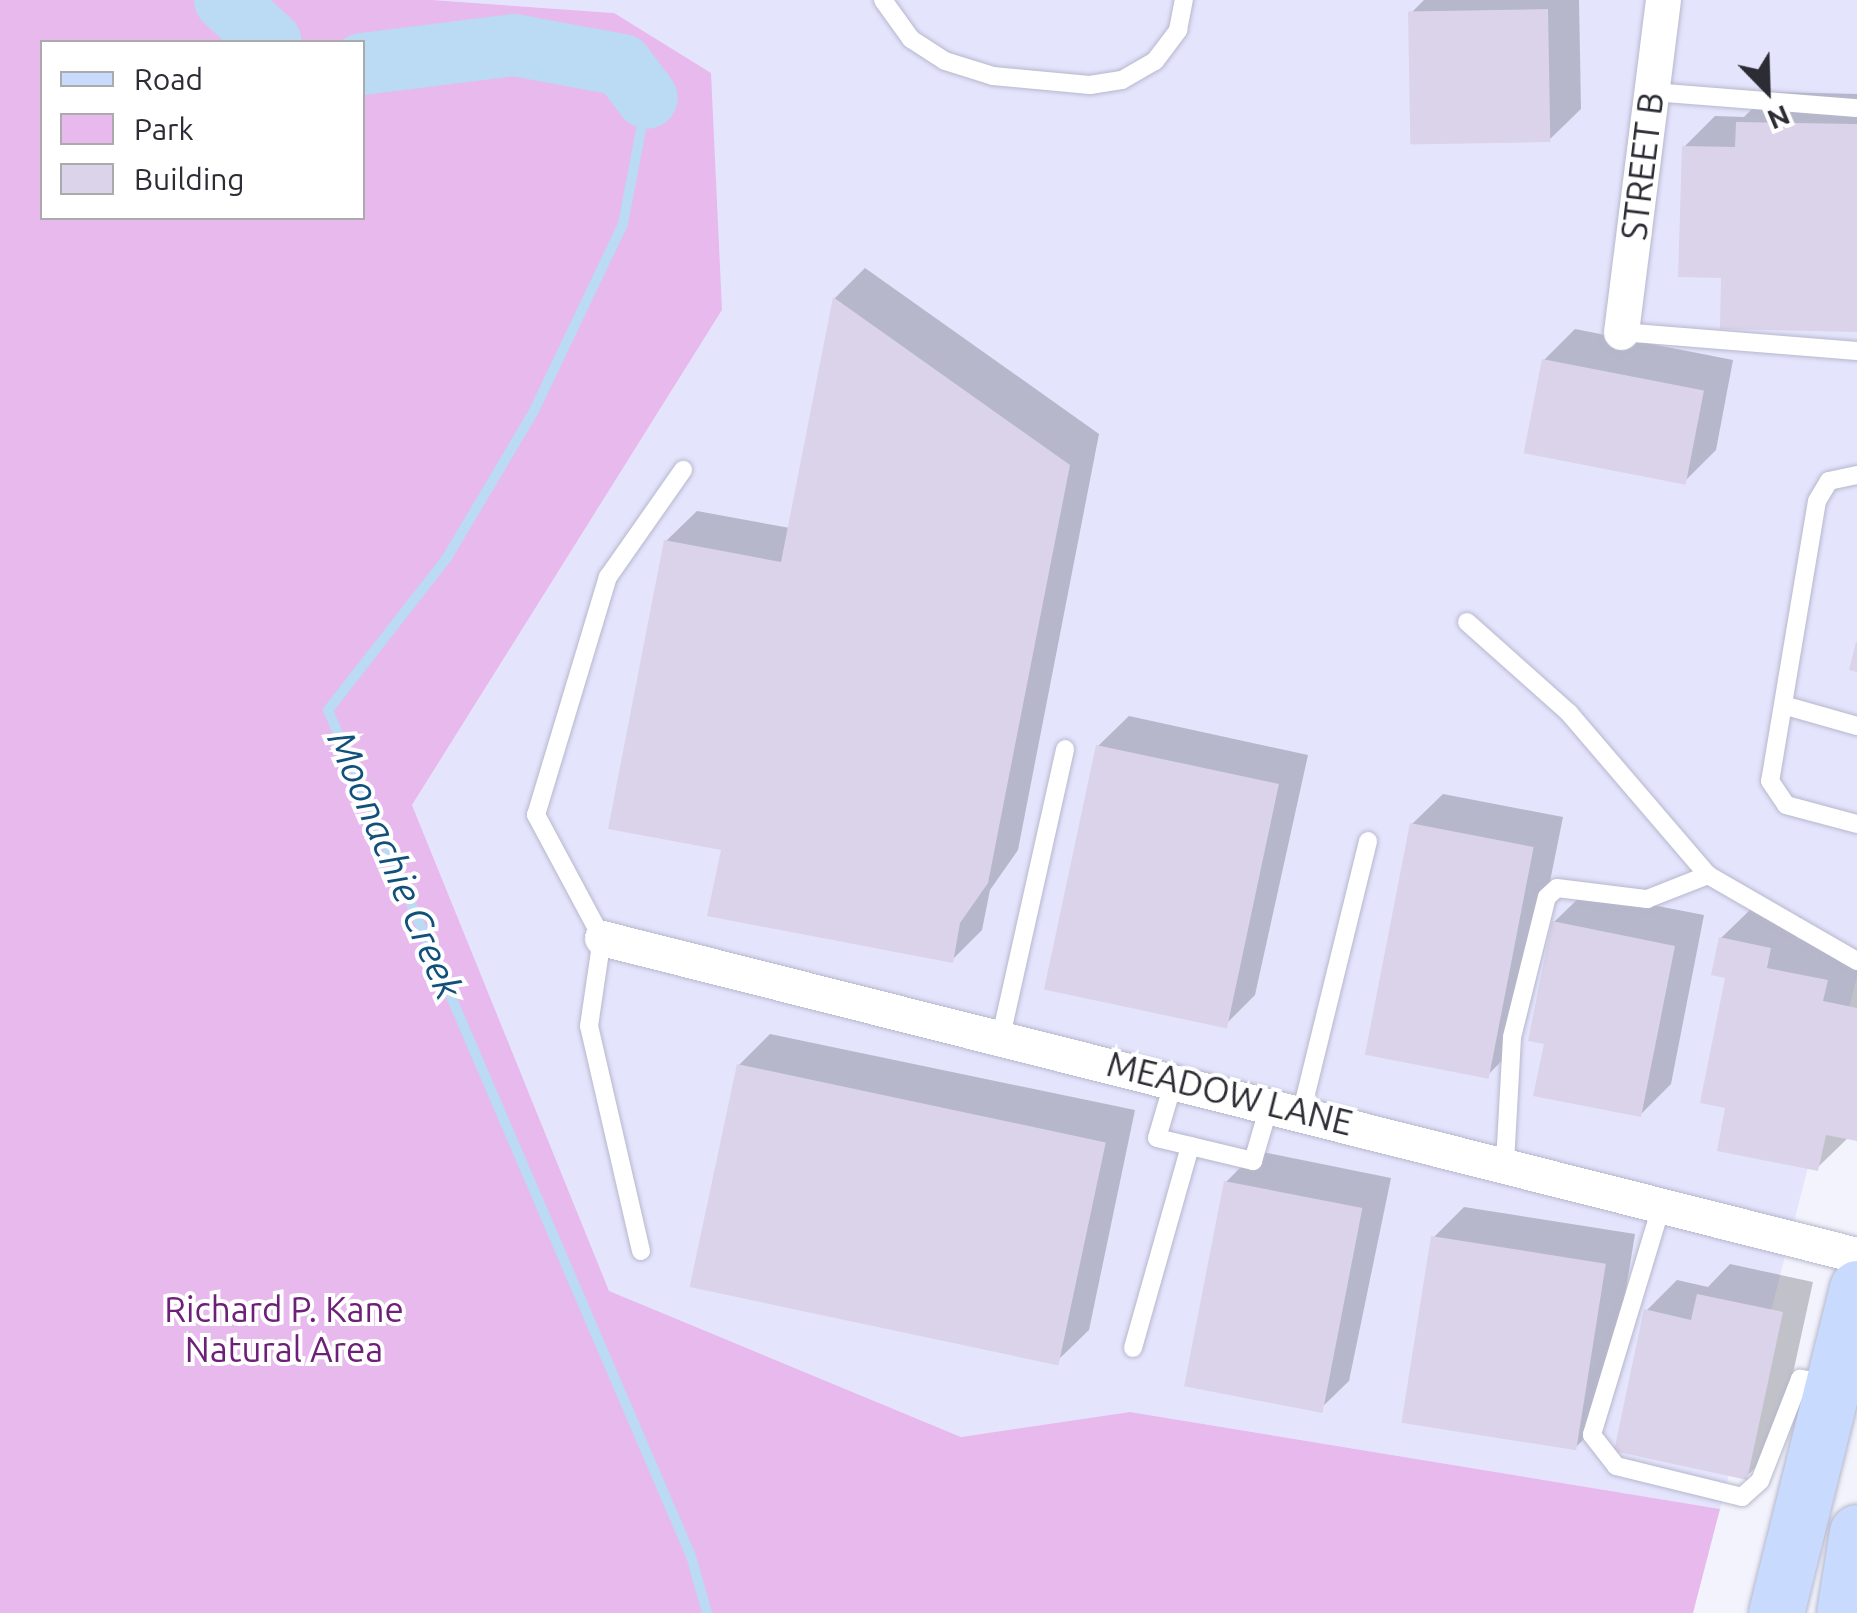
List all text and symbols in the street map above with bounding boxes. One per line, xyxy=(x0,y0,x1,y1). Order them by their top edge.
legend xyxy=(40,40,365,220)
north arrow xyxy=(1717,40,1817,140)
text: Road xyxy=(134,62,203,96)
street label: STREET B xyxy=(1612,90,1672,242)
text: N xyxy=(1763,100,1795,136)
text: Park xyxy=(134,112,194,146)
text: Building xyxy=(134,162,245,196)
water label: Moonachie Creek xyxy=(318,724,472,1006)
street label: MEADOW LANE xyxy=(1103,1042,1357,1144)
park label: Richard P. Kane Natural Area xyxy=(164,1288,404,1370)

